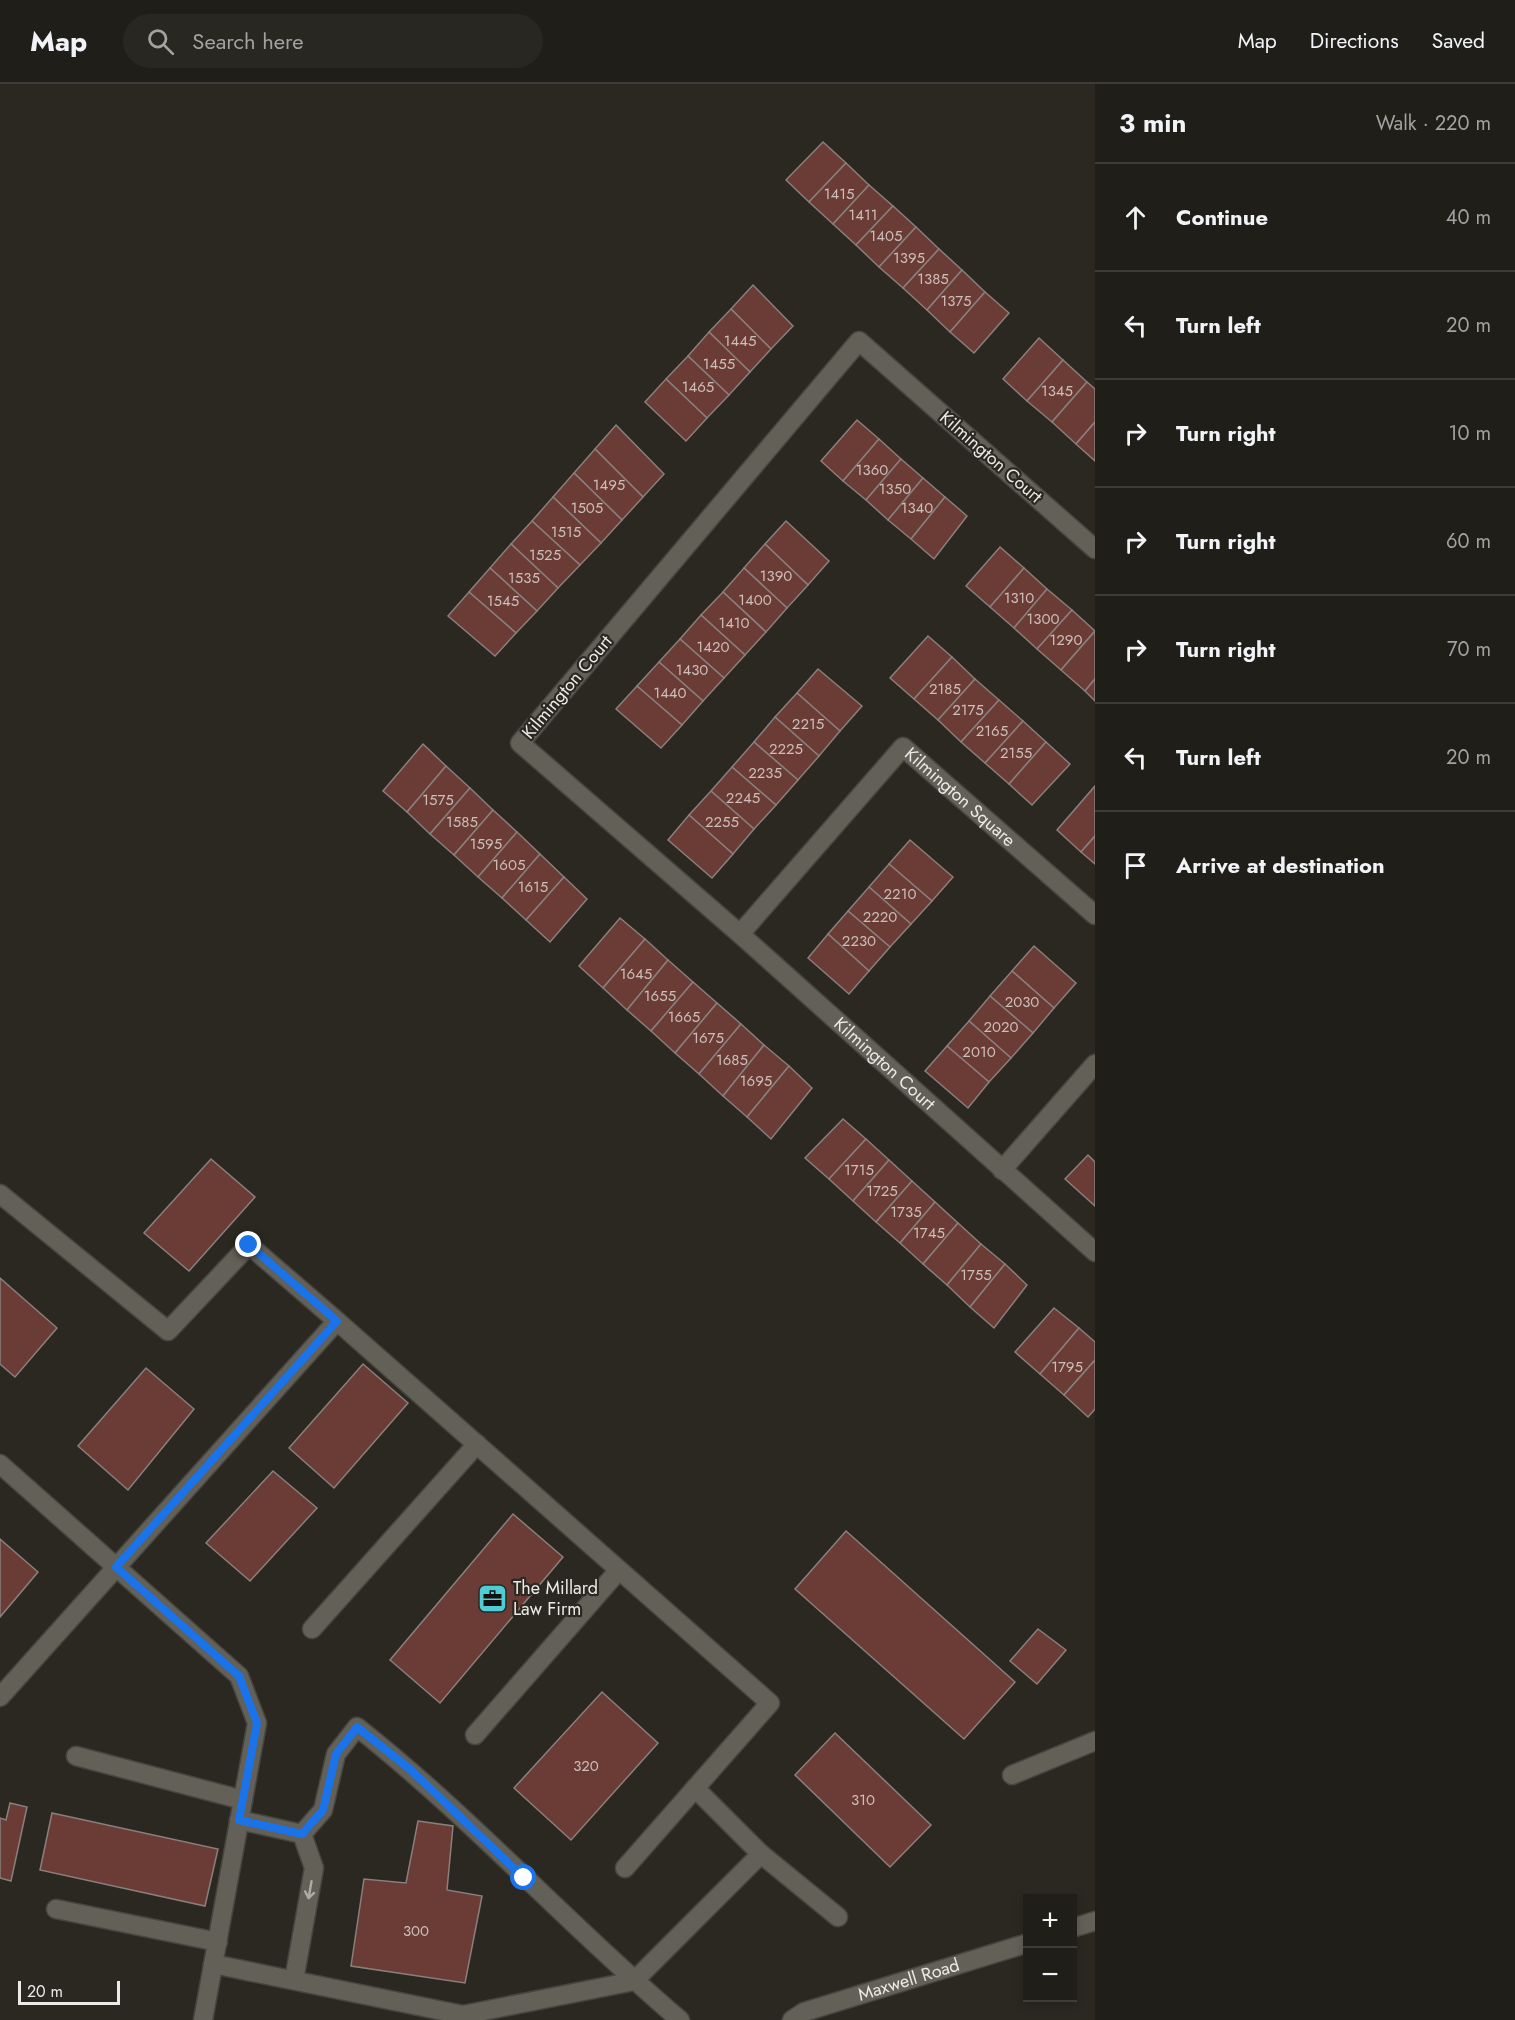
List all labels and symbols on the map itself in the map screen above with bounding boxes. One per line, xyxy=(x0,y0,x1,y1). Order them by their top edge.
house number: 1415 xyxy=(824,183,854,205)
house number: 1411 xyxy=(849,204,878,226)
house number: 1405 xyxy=(870,225,902,247)
house number: 1395 xyxy=(893,247,925,269)
house number: 1385 xyxy=(917,268,949,290)
house number: 1375 xyxy=(940,290,972,312)
house number: 1445 xyxy=(724,330,756,352)
house number: 1455 xyxy=(703,353,735,375)
house number: 1465 xyxy=(682,376,714,398)
house number: 1345 xyxy=(1041,380,1073,402)
street label: Kilmington Court xyxy=(934,405,1049,509)
house number: 1360 xyxy=(856,459,888,481)
house number: 1495 xyxy=(593,474,625,496)
house number: 1350 xyxy=(879,478,911,500)
house number: 1505 xyxy=(571,497,603,519)
house number: 1340 xyxy=(901,497,933,519)
house number: 1515 xyxy=(551,521,581,543)
house number: 1525 xyxy=(529,544,561,566)
house number: 1390 xyxy=(760,565,792,587)
house number: 1535 xyxy=(508,567,540,589)
house number: 1310 xyxy=(1004,587,1034,609)
house number: 1400 xyxy=(738,589,772,611)
house number: 1545 xyxy=(487,590,519,612)
house number: 1300 xyxy=(1027,608,1059,630)
house number: 1410 xyxy=(718,612,750,634)
street label: Kilmington Court xyxy=(516,629,619,745)
house number: 1290 xyxy=(1050,629,1082,651)
house number: 1420 xyxy=(696,636,730,658)
house number: 1430 xyxy=(676,659,708,681)
house number: 2185 xyxy=(929,678,961,700)
house number: 1440 xyxy=(653,682,687,704)
house number: 2175 xyxy=(952,699,984,721)
house number: 2215 xyxy=(792,713,824,735)
house number: 2165 xyxy=(976,720,1008,742)
house number: 2225 xyxy=(769,738,803,760)
street label: Kilmington Square xyxy=(899,741,1021,853)
house number: 2155 xyxy=(1000,742,1032,764)
house number: 2235 xyxy=(748,762,782,784)
house number: 2245 xyxy=(726,787,760,809)
house number: 1575 xyxy=(422,789,454,811)
house number: 1585 xyxy=(446,811,478,833)
house number: 2255 xyxy=(705,811,739,833)
house number: 1595 xyxy=(470,833,502,855)
house number: 1605 xyxy=(493,854,525,876)
house number: 1615 xyxy=(518,876,548,898)
house number: 2210 xyxy=(884,883,916,905)
house number: 2220 xyxy=(863,906,897,928)
house number: 2230 xyxy=(842,930,876,952)
house number: 1645 xyxy=(620,963,652,985)
house number: 1655 xyxy=(644,985,676,1007)
house number: 2030 xyxy=(1005,991,1039,1013)
house number: 1665 xyxy=(668,1006,700,1028)
street label: Kilmington Court xyxy=(828,1011,942,1117)
house number: 2020 xyxy=(983,1016,1019,1038)
house number: 1675 xyxy=(692,1027,724,1049)
house number: 2010 xyxy=(962,1041,996,1063)
house number: 1685 xyxy=(716,1049,748,1071)
house number: 1695 xyxy=(740,1070,772,1092)
house number: 1715 xyxy=(844,1159,874,1181)
house number: 1725 xyxy=(866,1180,898,1202)
house number: 1735 xyxy=(890,1201,922,1223)
house number: 1745 xyxy=(913,1222,945,1244)
route end xyxy=(235,1231,261,1257)
house number: 1755 xyxy=(960,1264,992,1286)
house number: 1795 xyxy=(1051,1356,1083,1378)
place label: The Millard Law Firm xyxy=(513,1575,598,1622)
office icon: The Millard Law Firm xyxy=(476,1582,508,1614)
house number: 320 xyxy=(573,1755,599,1777)
house number: 310 xyxy=(851,1789,875,1811)
route start xyxy=(510,1864,536,1890)
one-way arrow xyxy=(305,1880,316,1899)
house number: 300 xyxy=(403,1920,429,1942)
street label: Maxwell Road xyxy=(855,1952,963,2008)
scale bar xyxy=(18,1978,120,2006)

